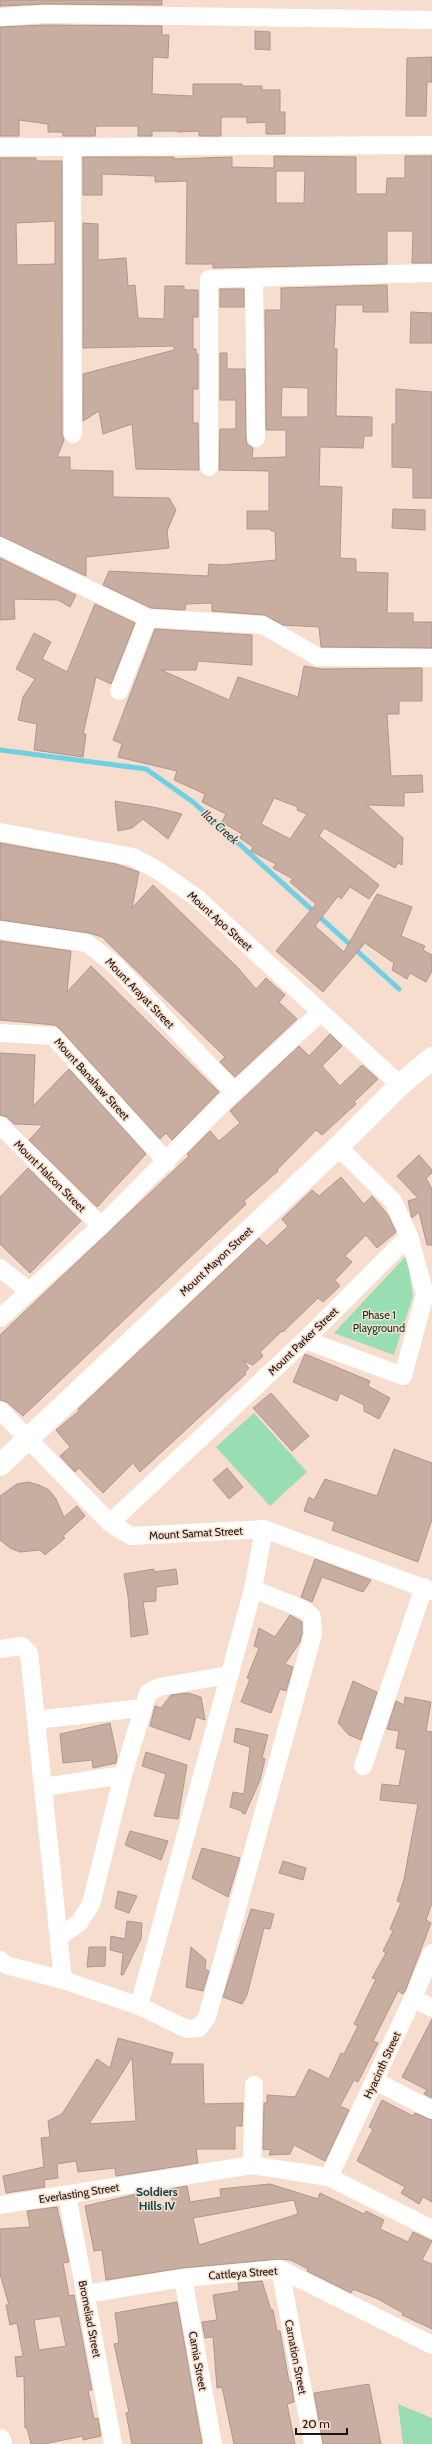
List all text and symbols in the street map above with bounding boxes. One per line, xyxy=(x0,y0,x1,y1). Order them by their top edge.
water label: Ilat Creek xyxy=(199,806,243,848)
street label: Mount Apo Street xyxy=(185,888,256,954)
street label: Mount Arayat Street xyxy=(103,955,178,1032)
street label: Mount Banahaw Street xyxy=(51,1035,133,1123)
street label: Mount Halcon Street xyxy=(11,1137,89,1215)
street label: Mount Mayon Street xyxy=(176,1223,256,1299)
street label: Mount Parker Street xyxy=(265,1304,341,1378)
park label: Phase 1 Playground xyxy=(353,1308,405,1335)
street label: Mount Samat Street xyxy=(149,1524,244,1542)
street label: Hyacinth Street xyxy=(360,2029,404,2101)
street label: Everlasting Street xyxy=(38,2180,120,2206)
district label: Soldiers Hills IV xyxy=(136,2184,178,2213)
street label: Cattleya Street xyxy=(208,2264,278,2282)
street label: Bromeliad Street xyxy=(76,2279,104,2359)
street label: Carnation Street xyxy=(282,2318,310,2396)
street label: Camia Street xyxy=(186,2330,210,2392)
scale bar xyxy=(296,2410,347,2436)
text: 20 m xyxy=(302,2416,330,2431)

